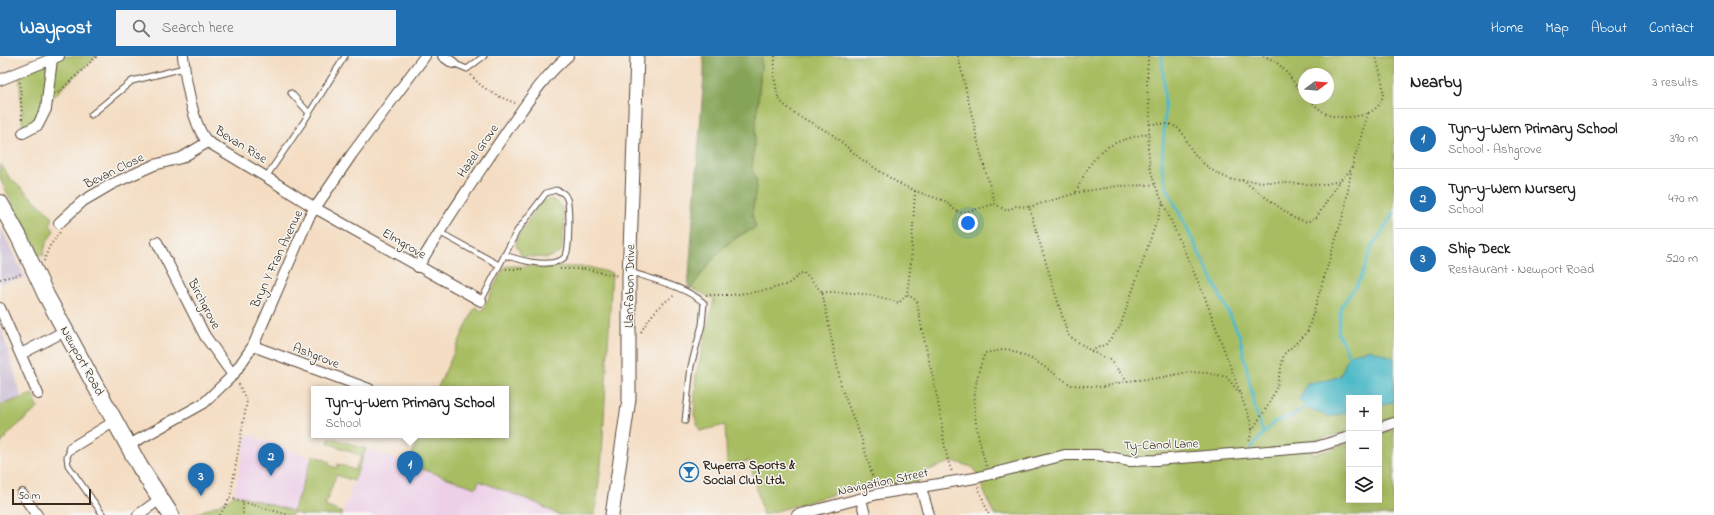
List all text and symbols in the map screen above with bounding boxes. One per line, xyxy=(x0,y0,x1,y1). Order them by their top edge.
search box xyxy=(116,10,396,46)
text: Waypost xyxy=(20,15,92,42)
icon: search xyxy=(130,17,152,39)
text: Search here xyxy=(162,17,234,39)
text: Home xyxy=(1491,18,1523,39)
text: Map xyxy=(1545,18,1569,39)
text: About xyxy=(1591,18,1627,39)
text: Contact xyxy=(1649,18,1694,39)
north arrow xyxy=(1298,68,1334,104)
text: Nearby xyxy=(1410,70,1462,95)
text: 3 results xyxy=(1652,73,1698,92)
text: Tyn-y-Wern Primary School xyxy=(1448,118,1618,140)
street label: Hazel Grove xyxy=(453,120,504,182)
street label: Bevan Rise xyxy=(210,121,271,169)
text: 1 xyxy=(1421,129,1425,148)
text: 390 m xyxy=(1670,129,1698,148)
text: School · Ashgrove xyxy=(1448,140,1542,159)
street label: Bevan Close xyxy=(80,148,147,194)
text: Tyn-y-Wern Nursery xyxy=(1448,178,1576,200)
text: 2 xyxy=(1420,189,1426,208)
text: 470 m xyxy=(1668,189,1698,208)
text: School xyxy=(1448,200,1484,219)
street label: Bryn Y Fran Avenue xyxy=(246,207,309,312)
your location xyxy=(958,213,978,233)
street label: Elmgrove xyxy=(378,224,430,265)
text: Ship Deck xyxy=(1448,238,1510,260)
street label: Llanfabon Drive xyxy=(620,244,640,328)
text: 3 xyxy=(1420,249,1426,268)
text: 520 m xyxy=(1665,249,1698,268)
text: Restaurant · Newport Road xyxy=(1448,260,1594,279)
street label: Birchgrove xyxy=(181,274,225,333)
street label: Newport Road xyxy=(55,323,109,400)
street label: Ashgrove xyxy=(290,338,342,375)
popup xyxy=(311,386,509,438)
text: Tyn-y-Wern Primary School xyxy=(325,392,495,414)
map controls xyxy=(1346,395,1382,503)
button: + xyxy=(1346,395,1382,431)
text: School xyxy=(325,414,361,433)
button: − xyxy=(1346,431,1382,467)
street label: Ty-Canol Lane xyxy=(1123,434,1199,457)
pin: 2 xyxy=(258,443,284,476)
pin: 1 xyxy=(397,451,423,484)
place label: Ruperra Sports & Social Club Ltd. xyxy=(702,456,795,490)
bar icon: Ruperra Sports & Social Club Ltd. xyxy=(678,461,700,483)
pin: 3 xyxy=(188,463,214,496)
street label: Navigation Street xyxy=(836,463,931,502)
button: layers xyxy=(1346,467,1382,503)
scale bar xyxy=(12,487,91,506)
text: 50 m xyxy=(18,488,40,504)

